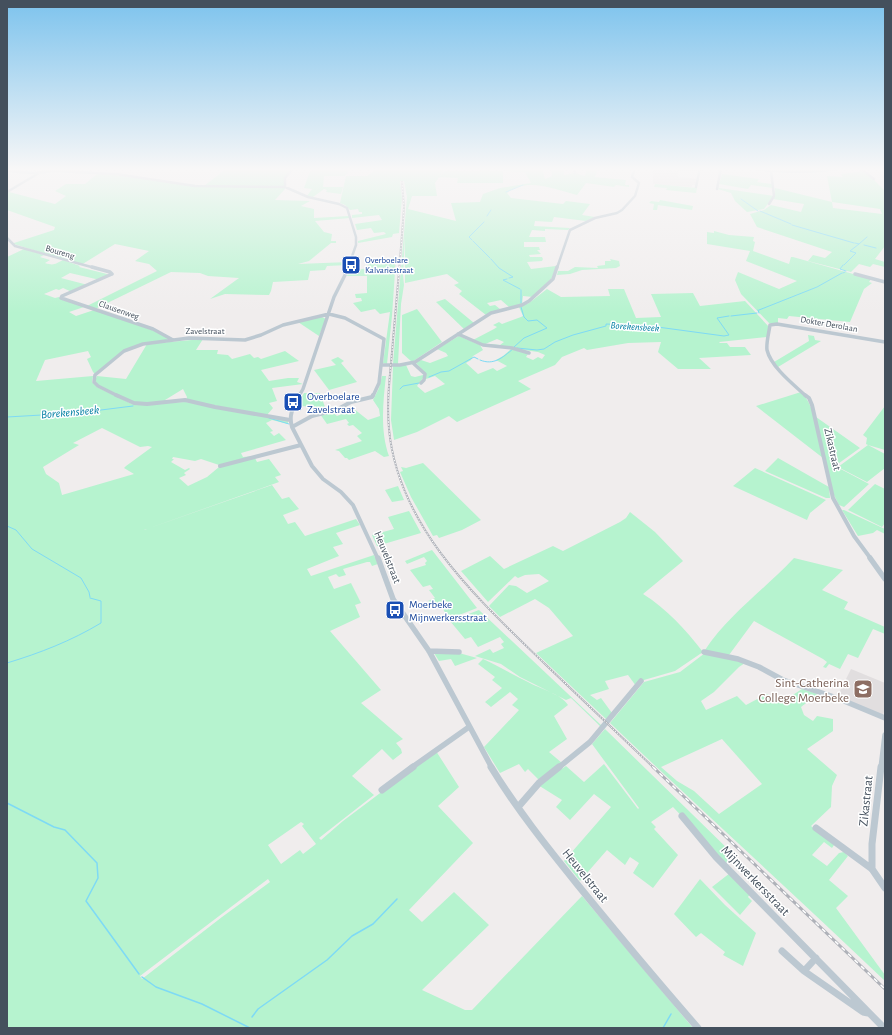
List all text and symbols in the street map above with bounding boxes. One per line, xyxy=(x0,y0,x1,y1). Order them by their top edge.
street label: Boureng xyxy=(44,244,76,261)
bus stop icon: Overboelare Kalvariestraat xyxy=(340,254,362,276)
place label: Overboelare Kalvariestraat xyxy=(365,256,414,275)
street label: Clausenweg xyxy=(98,299,141,322)
street label: Dokter Derolaan xyxy=(800,315,858,334)
water label: Borekensbeek xyxy=(610,320,660,334)
street label: Zavelstraat xyxy=(185,327,225,336)
bus stop icon: Overboelare Zavelstraat xyxy=(282,391,304,413)
place label: Overboelare Zavelstraat xyxy=(307,391,360,415)
water label: Borekensbeek xyxy=(40,403,100,421)
street label: Zikastraat xyxy=(822,427,843,472)
street label: Heuvelstraat xyxy=(372,530,403,585)
bus stop icon: Moerbeke Mijnwerkersstraat xyxy=(384,599,406,621)
place label: Moerbeke Mijnwerkersstraat xyxy=(409,599,487,623)
place label: Sint-Catherina College Moerbeke xyxy=(758,677,849,705)
school or university icon: Sint-Catherina College Moerbeke xyxy=(852,678,874,700)
street label: Zikastraat xyxy=(857,775,876,827)
street label: Mijnwerkersstraat xyxy=(718,843,792,919)
street label: Heuvelstraat xyxy=(559,847,610,905)

